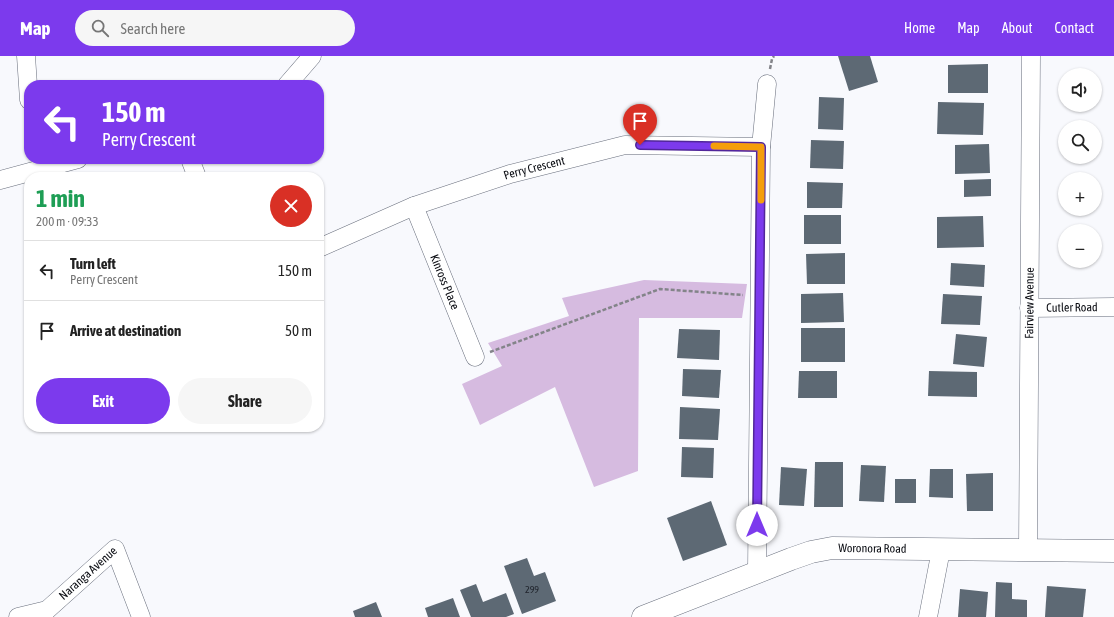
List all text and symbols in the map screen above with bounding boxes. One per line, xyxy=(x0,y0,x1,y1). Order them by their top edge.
search box xyxy=(75,10,355,46)
text: Map xyxy=(20,17,51,39)
icon: search xyxy=(89,17,111,39)
text: Search here xyxy=(121,20,185,37)
text: Home xyxy=(904,20,935,36)
text: Map xyxy=(957,20,980,36)
text: About xyxy=(1002,20,1033,36)
text: Contact xyxy=(1055,20,1094,36)
map controls xyxy=(1058,68,1102,268)
button: sound xyxy=(1058,68,1102,112)
icon: left xyxy=(36,96,88,148)
text: 150 m xyxy=(102,96,165,128)
pin xyxy=(623,104,657,145)
icon: arrive xyxy=(629,110,651,132)
button: search xyxy=(1058,120,1102,164)
text: Perry Crescent xyxy=(102,129,196,150)
street label: Perry Crescent xyxy=(502,153,567,183)
button: + xyxy=(1058,172,1102,216)
text: 1 min xyxy=(36,185,85,212)
button: close xyxy=(270,185,312,227)
text: 200 m · 09:33 xyxy=(36,214,99,229)
button: − xyxy=(1058,224,1102,268)
street label: Kinross Place xyxy=(427,252,462,312)
text: Turn left xyxy=(70,255,116,272)
icon: left xyxy=(36,260,58,282)
text: 150 m xyxy=(278,262,312,279)
street label: Fairview Avenue xyxy=(1022,267,1037,339)
text: Perry Crescent xyxy=(70,272,138,287)
street label: Cutler Road xyxy=(1046,300,1098,315)
icon: arrive xyxy=(36,320,58,342)
text: Arrive at destination xyxy=(70,322,181,339)
text: 50 m xyxy=(285,322,312,339)
button: Exit xyxy=(36,378,170,424)
button: Share xyxy=(178,378,312,424)
position arrow xyxy=(736,504,778,546)
street label: Woronora Road xyxy=(838,541,907,556)
street label: Naranga Avenue xyxy=(56,544,120,603)
house number: 299 xyxy=(525,584,539,595)

